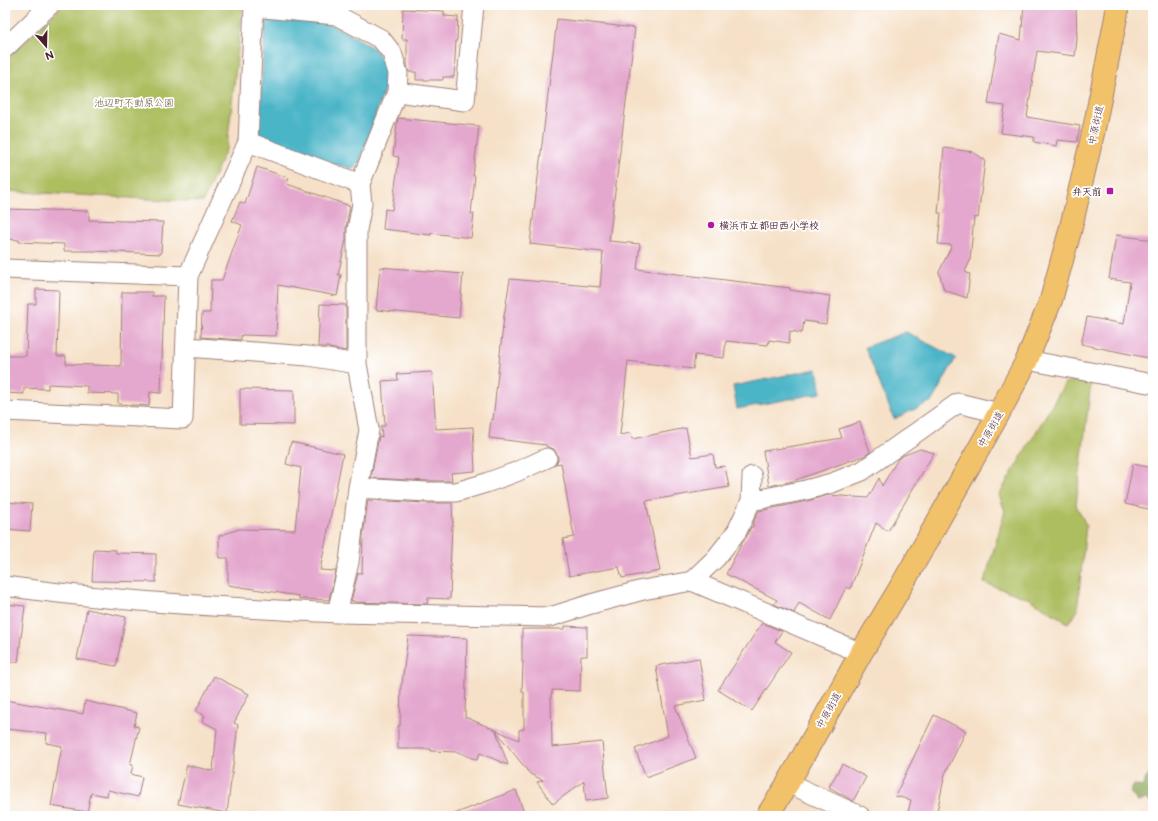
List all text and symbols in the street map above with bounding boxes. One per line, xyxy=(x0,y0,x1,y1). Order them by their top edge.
north arrow xyxy=(26,26,66,66)
text: N xyxy=(43,47,55,62)
park label: 池辺町不動原公園 xyxy=(94,97,174,109)
street label: 中原街道 xyxy=(1086,104,1106,146)
place label: 弁天前 xyxy=(1072,186,1102,198)
marker: 弁天前 xyxy=(1105,186,1115,196)
marker: 横浜市立都田西小学校 xyxy=(706,220,716,230)
place label: 横浜市立都田西小学校 xyxy=(719,220,819,232)
street label: 中原街道 xyxy=(976,409,1006,450)
street label: 中原街道 xyxy=(814,690,844,731)

